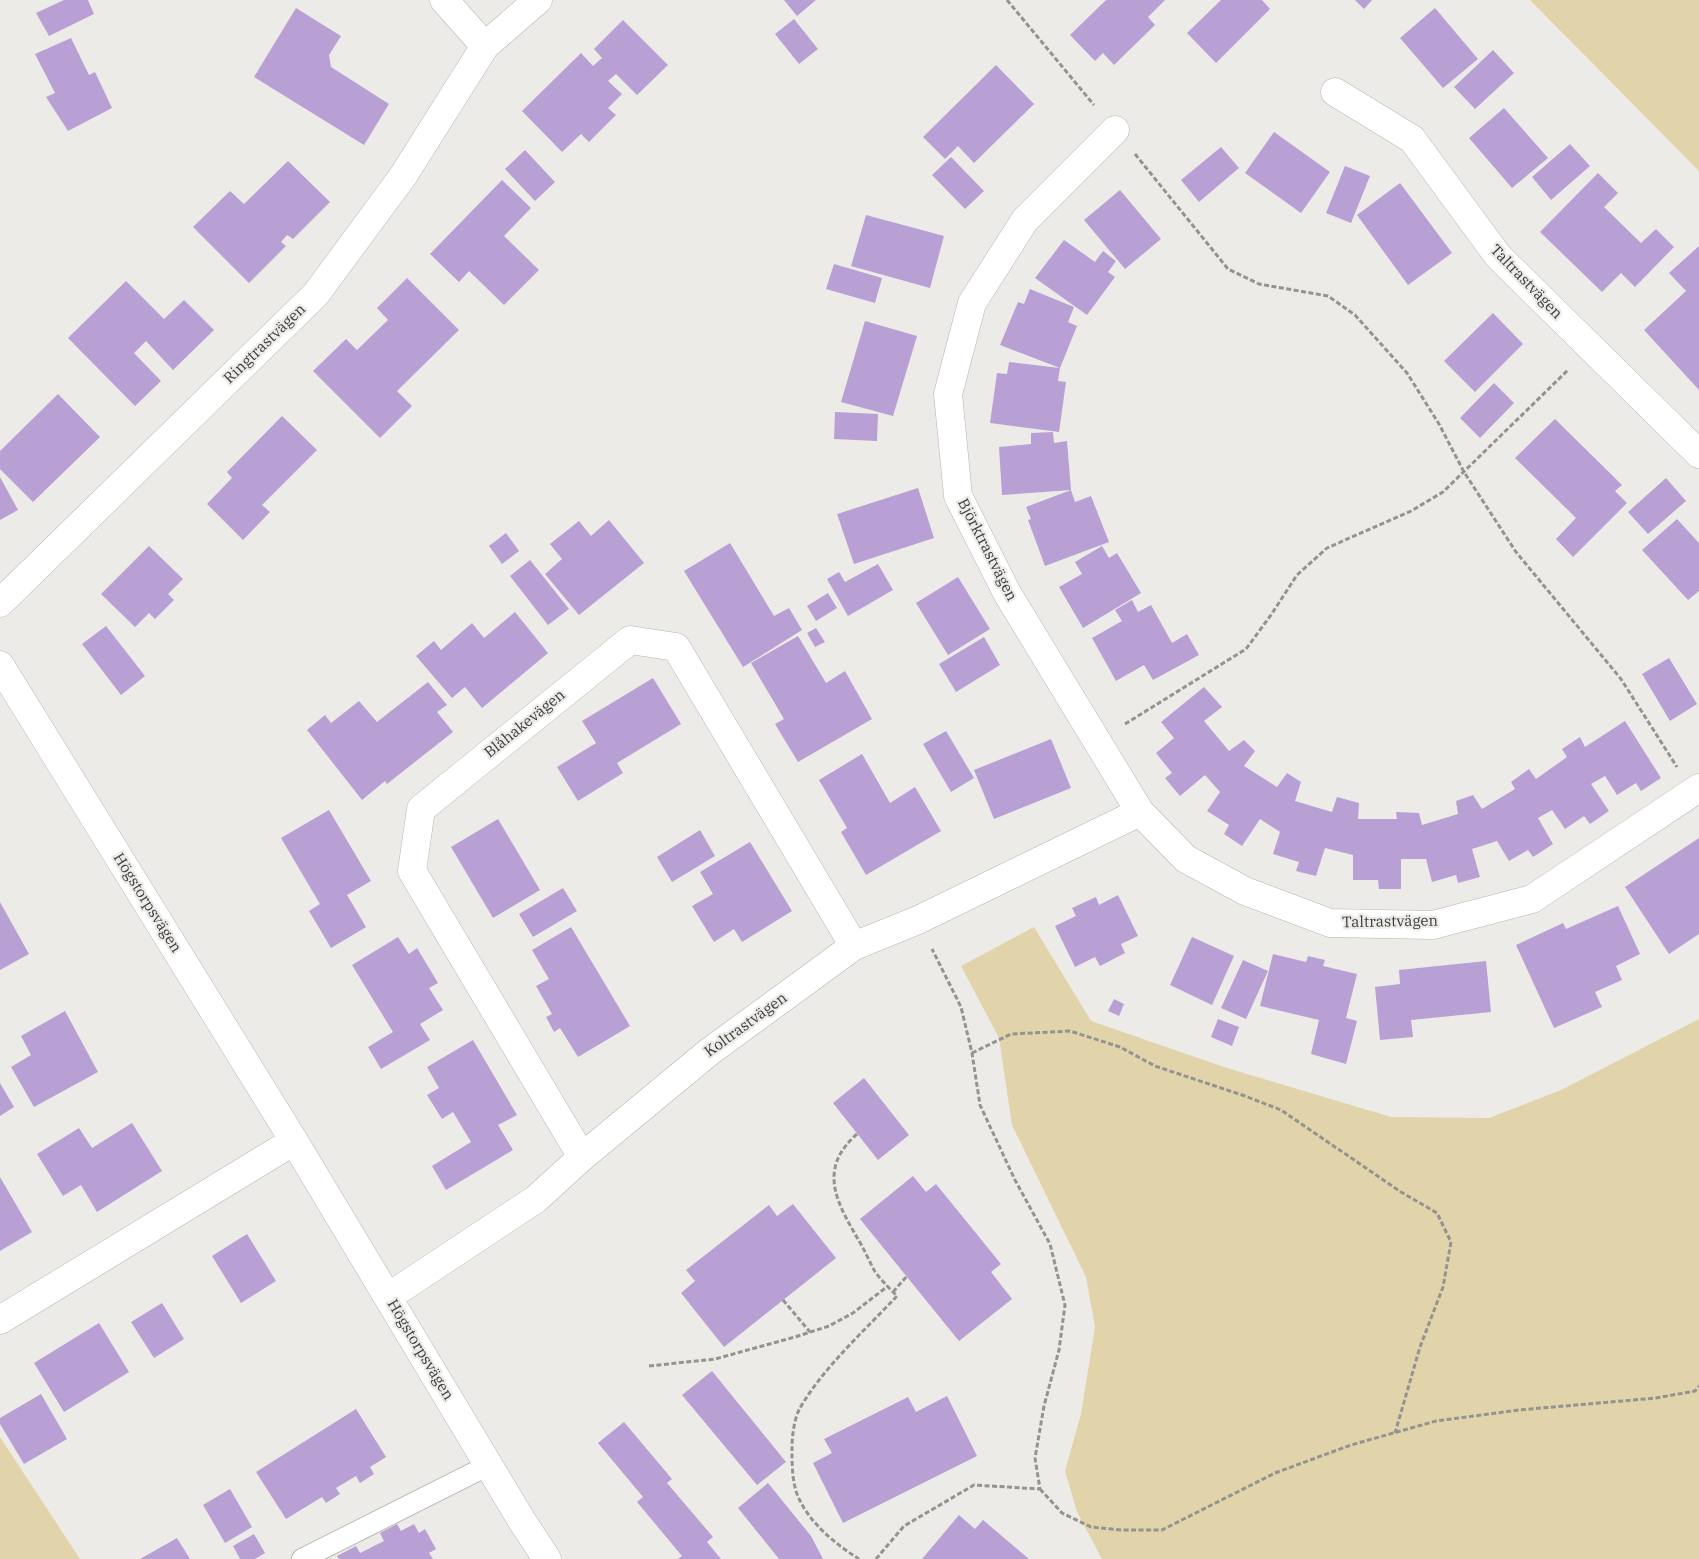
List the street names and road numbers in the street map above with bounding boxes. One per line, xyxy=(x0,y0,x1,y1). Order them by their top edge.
street label: Taltrastvägen xyxy=(1486,241,1566,323)
street label: Ringtrastvägen xyxy=(220,300,310,388)
street label: Björktrastvägen xyxy=(953,496,1021,604)
street label: Blåhakevägen xyxy=(481,686,569,762)
street label: Högstorpsvägen xyxy=(109,850,185,956)
street label: Taltrastvägen xyxy=(1342,912,1438,932)
street label: Koltrastvägen xyxy=(701,989,791,1061)
street label: Högstorpsvägen xyxy=(383,1296,457,1404)

